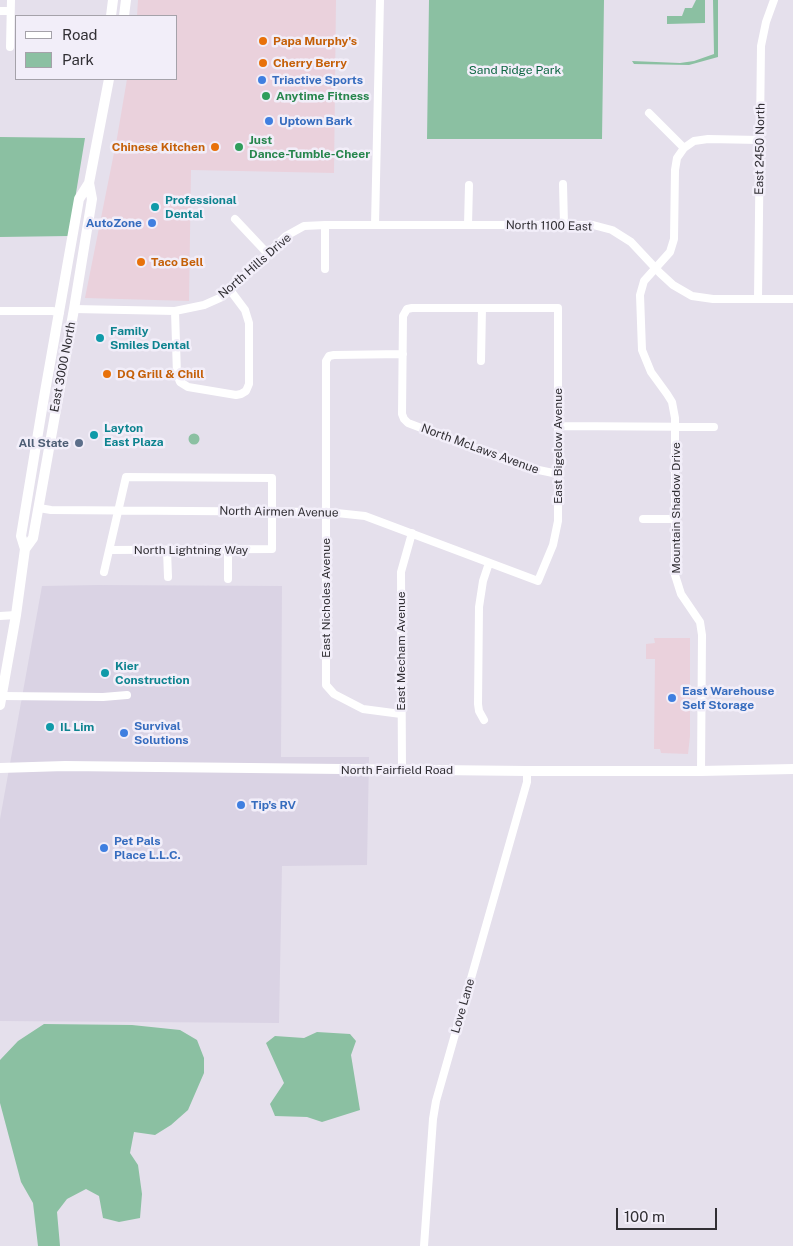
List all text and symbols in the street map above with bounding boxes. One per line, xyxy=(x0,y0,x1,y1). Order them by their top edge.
legend xyxy=(15,15,178,80)
text: Road xyxy=(62,26,98,43)
place label: Papa Murphy's xyxy=(273,34,357,48)
marker: Papa Murphy's xyxy=(257,35,269,47)
text: Park xyxy=(62,51,94,68)
place label: Cherry Berry xyxy=(273,56,347,70)
marker: Cherry Berry xyxy=(257,57,269,69)
park label: Sand Ridge Park xyxy=(469,63,561,77)
place label: Triactive Sports xyxy=(272,73,363,87)
marker: Triactive Sports xyxy=(256,74,268,86)
place label: Anytime Fitness xyxy=(276,89,369,103)
marker: Anytime Fitness xyxy=(260,90,272,102)
street label: East 2450 North xyxy=(752,103,768,195)
place label: Uptown Bark xyxy=(279,114,353,128)
marker: Uptown Bark xyxy=(263,115,275,127)
place label: Just Dance-Tumble-Cheer xyxy=(249,133,370,161)
place label: Chinese Kitchen xyxy=(112,140,205,154)
marker: Chinese Kitchen xyxy=(209,141,221,153)
marker: Just Dance-Tumble-Cheer xyxy=(233,141,245,153)
place label: Professional Dental xyxy=(165,193,237,221)
marker: Professional Dental xyxy=(149,201,161,213)
place label: AutoZone xyxy=(86,216,142,230)
marker: AutoZone xyxy=(146,217,158,229)
street label: North 1100 East xyxy=(506,218,592,234)
street label: North Hills Drive xyxy=(216,231,294,301)
place label: Taco Bell xyxy=(151,255,204,269)
marker: Taco Bell xyxy=(135,256,147,268)
street label: East 3000 North xyxy=(47,321,79,413)
place label: Family Smiles Dental xyxy=(110,324,190,352)
marker: Family Smiles Dental xyxy=(94,332,106,344)
place label: DQ Grill & Chill xyxy=(117,367,204,381)
marker: DQ Grill & Chill xyxy=(101,368,113,380)
street label: East Bigelow Avenue xyxy=(551,388,565,504)
place label: Layton East Plaza xyxy=(104,421,164,449)
street label: North McLaws Avenue xyxy=(419,421,541,477)
marker: Layton East Plaza xyxy=(88,429,100,441)
place label: All State xyxy=(18,436,69,450)
marker: All State xyxy=(73,437,85,449)
street label: Mountain Shadow Drive xyxy=(669,442,683,574)
street label: North Airmen Avenue xyxy=(219,504,339,520)
street label: East Nicholes Avenue xyxy=(319,538,333,658)
street label: North Lightning Way xyxy=(134,543,248,557)
street label: East Mecham Avenue xyxy=(394,591,408,711)
place label: Kier Construction xyxy=(115,659,190,687)
marker: Kier Construction xyxy=(99,667,111,679)
place label: East Warehouse Self Storage xyxy=(682,684,774,712)
marker: East Warehouse Self Storage xyxy=(666,692,678,704)
place label: Survival Solutions xyxy=(134,719,189,747)
place label: IL Lim xyxy=(60,720,94,734)
marker: IL Lim xyxy=(44,721,56,733)
marker: Survival Solutions xyxy=(118,727,130,739)
street label: North Fairfield Road xyxy=(341,763,453,777)
place label: Tip's RV xyxy=(251,798,296,812)
marker: Tip's RV xyxy=(235,799,247,811)
place label: Pet Pals Place L.L.C. xyxy=(114,834,181,862)
marker: Pet Pals Place L.L.C. xyxy=(98,842,110,854)
street label: Love Lane xyxy=(448,977,478,1035)
scale bar xyxy=(618,1198,719,1230)
text: 100 m xyxy=(624,1208,665,1225)

